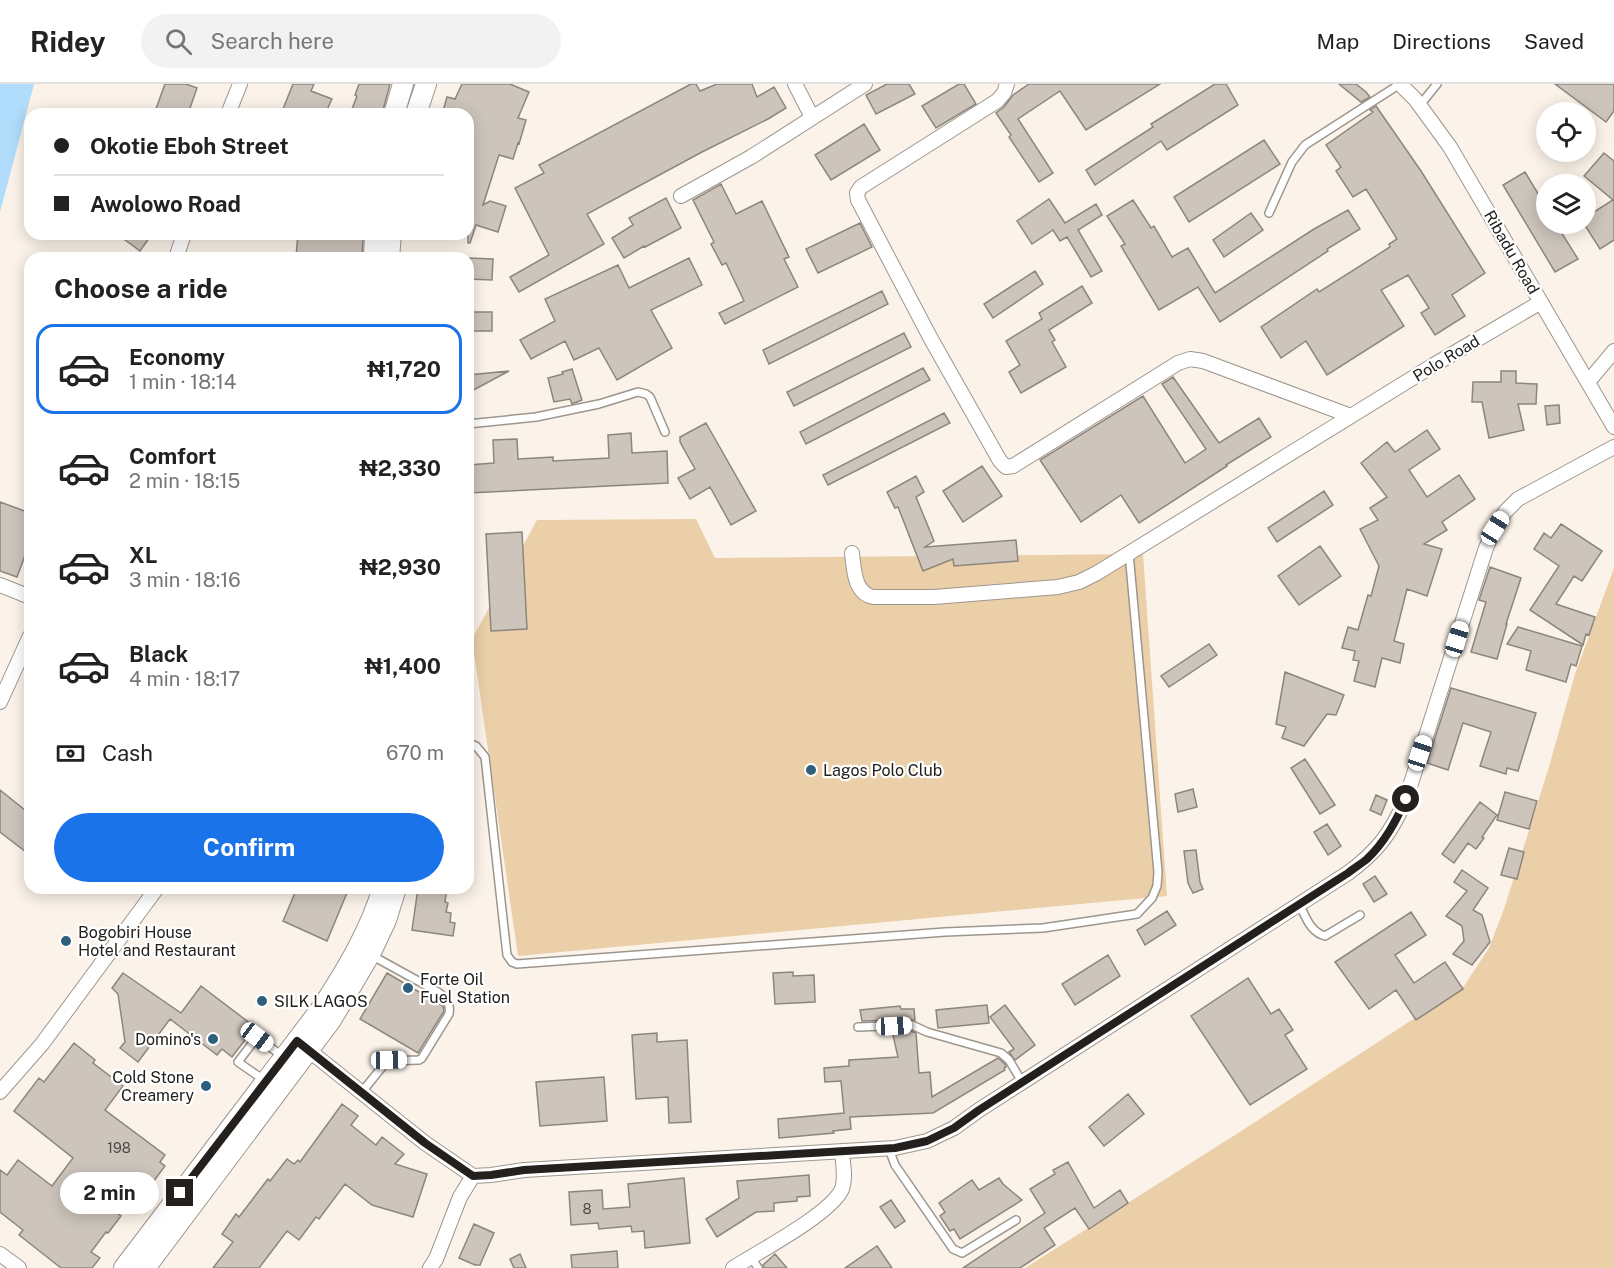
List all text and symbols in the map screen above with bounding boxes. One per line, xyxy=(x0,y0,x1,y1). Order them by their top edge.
search box xyxy=(141,14,561,68)
text: Ridey xyxy=(30,25,105,58)
icon: search xyxy=(162,25,195,58)
text: Search here xyxy=(210,28,334,54)
text: Map xyxy=(1317,29,1359,54)
text: Directions xyxy=(1392,29,1491,54)
text: Saved xyxy=(1524,29,1584,54)
map controls xyxy=(1536,102,1596,234)
button: locate xyxy=(1536,102,1596,162)
text: Okotie Eboh Street xyxy=(90,133,289,159)
button: layers xyxy=(1536,174,1596,234)
text: Awolowo Road xyxy=(90,191,241,217)
street label: Ribadu Road xyxy=(1480,207,1543,298)
text: Choose a ride xyxy=(54,272,228,304)
street label: Polo Road xyxy=(1410,331,1483,386)
icon: car xyxy=(57,342,111,396)
text: Economy xyxy=(129,344,225,370)
text: ₦1,720 xyxy=(367,356,441,382)
text: 1 min · 18:14 xyxy=(129,370,236,394)
icon: car xyxy=(57,441,111,495)
text: Comfort xyxy=(129,443,216,469)
text: ₦2,330 xyxy=(359,455,441,481)
text: 2 min · 18:15 xyxy=(129,469,240,493)
car xyxy=(1478,508,1512,548)
icon: car xyxy=(57,540,111,594)
text: XL xyxy=(129,542,157,568)
text: ₦2,930 xyxy=(359,554,441,580)
text: 3 min · 18:16 xyxy=(129,568,241,592)
car xyxy=(1443,619,1471,659)
icon: car xyxy=(57,639,111,693)
text: Black xyxy=(129,641,188,667)
text: ₦1,400 xyxy=(365,653,441,679)
text: 4 min · 18:17 xyxy=(129,667,240,691)
car xyxy=(1406,733,1434,773)
icon: cash xyxy=(54,737,87,770)
text: Cash xyxy=(102,740,153,766)
text: 670 m xyxy=(386,741,444,765)
place label: Lagos Polo Club xyxy=(823,761,942,780)
marker: Lagos Polo Club xyxy=(804,763,818,777)
route start xyxy=(1392,785,1419,812)
button: Confirm xyxy=(54,813,444,882)
place label: Bogobiri House Hotel and Restaurant xyxy=(78,923,236,960)
marker: Bogobiri House Hotel and Restaurant xyxy=(59,934,73,948)
place label: Forte Oil Fuel Station xyxy=(420,970,510,1007)
marker: Forte Oil Fuel Station xyxy=(401,981,415,995)
place label: SILK LAGOS xyxy=(274,992,368,1011)
marker: SILK LAGOS xyxy=(255,994,269,1008)
car xyxy=(876,1016,912,1036)
car xyxy=(237,1019,277,1055)
place label: Domino's xyxy=(135,1030,201,1049)
marker: Domino's xyxy=(206,1032,220,1046)
car xyxy=(371,1051,407,1069)
place label: Cold Stone Creamery xyxy=(112,1068,194,1105)
marker: Cold Stone Creamery xyxy=(199,1079,213,1093)
house number: 198 xyxy=(107,1140,131,1156)
callout: 2 min xyxy=(60,1172,159,1214)
route end xyxy=(166,1179,193,1206)
text: 2 min xyxy=(83,1181,136,1205)
house number: 8 xyxy=(582,1201,592,1217)

